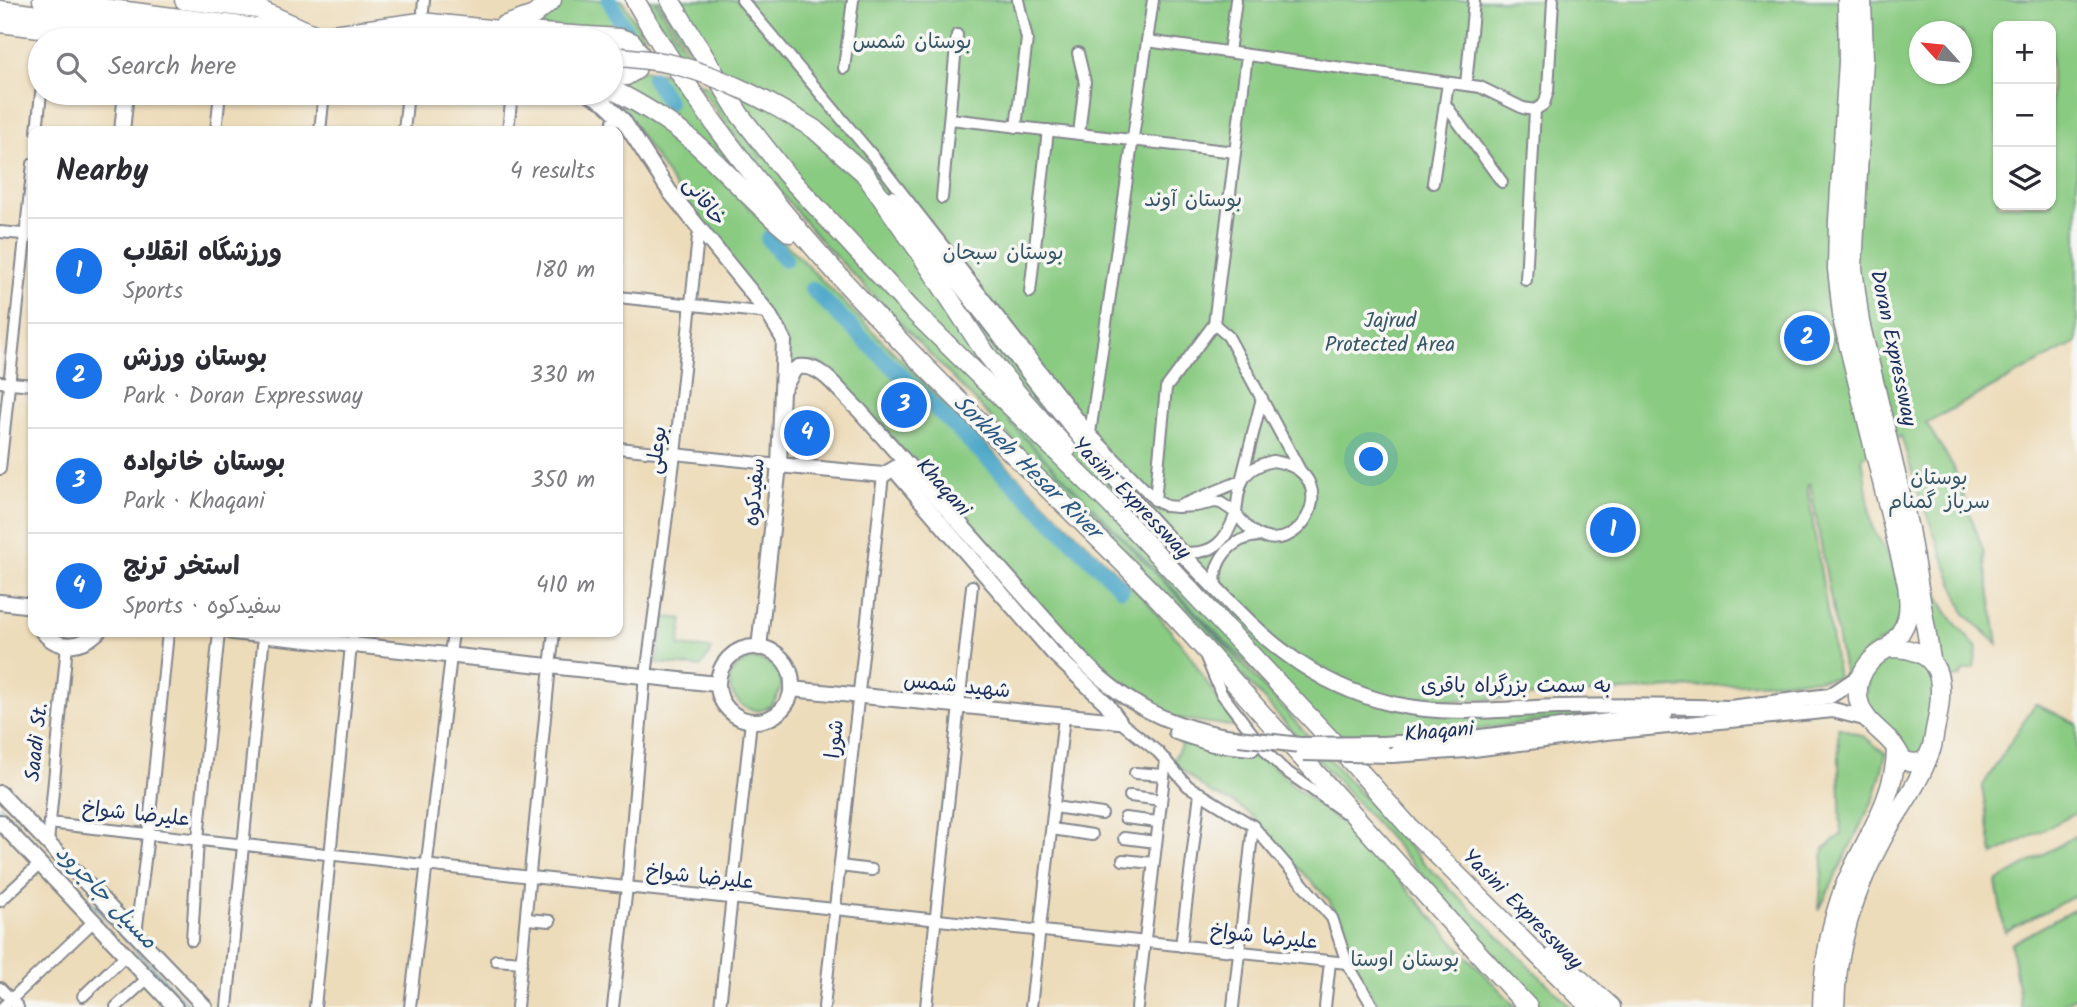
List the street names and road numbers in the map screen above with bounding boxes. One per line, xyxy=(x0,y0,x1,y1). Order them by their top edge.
street label: خاقانی xyxy=(674,170,734,234)
street label: Doran Expressway xyxy=(1860,267,1925,430)
street label: بوعلی xyxy=(638,424,677,476)
street label: Yasini Expressway xyxy=(1064,430,1198,568)
street label: Khaqani xyxy=(907,451,979,526)
street label: سفیدکوه xyxy=(736,457,775,528)
street label: شهید شمس xyxy=(902,664,1012,709)
street label: به سمت بزرگراه باقری xyxy=(1421,670,1611,703)
street label: Saadi St. xyxy=(17,701,58,783)
street label: Khaqani xyxy=(1403,713,1476,752)
street label: شورا xyxy=(817,718,854,760)
street label: علیرضا شواخ xyxy=(80,792,191,837)
street label: Yasini Expressway xyxy=(1454,842,1590,978)
street label: علیرضا شواخ xyxy=(644,855,755,900)
street label: علیرضا شواخ xyxy=(1208,915,1319,960)

